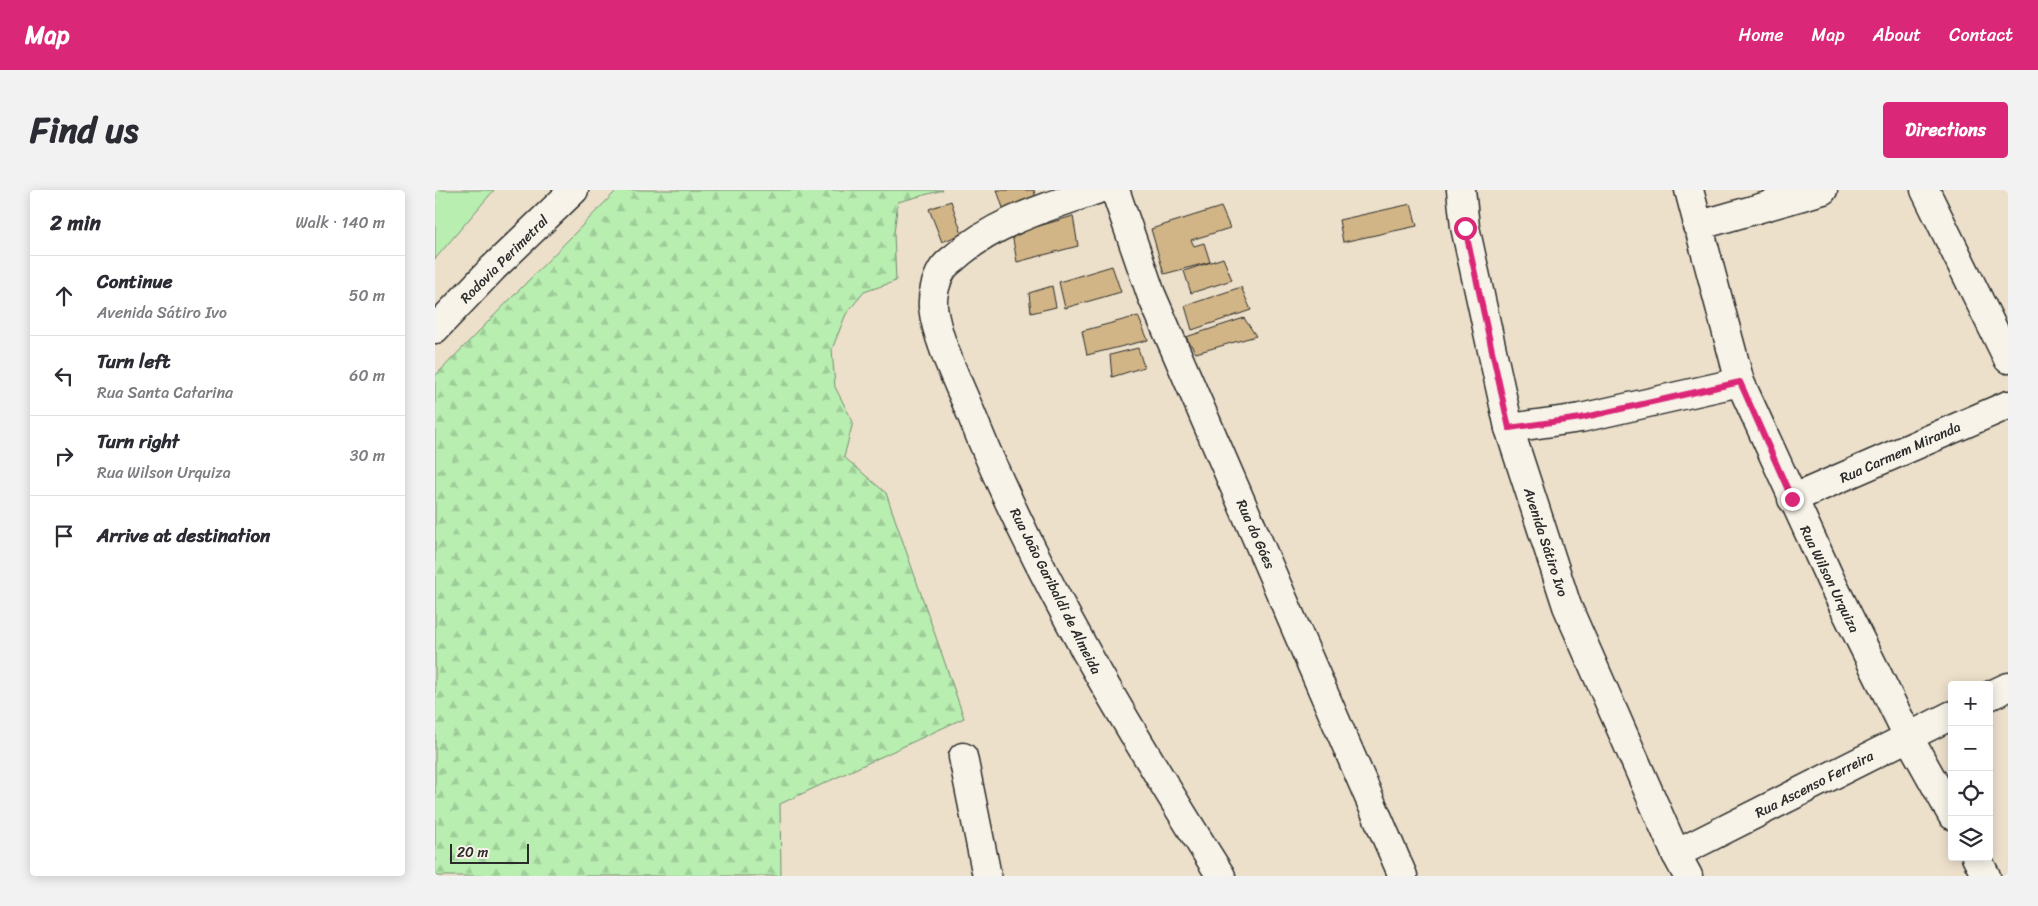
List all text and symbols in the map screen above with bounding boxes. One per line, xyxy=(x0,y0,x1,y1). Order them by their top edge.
text: Map xyxy=(25,14,69,56)
text: Home xyxy=(1739,19,1784,51)
text: Map xyxy=(1812,19,1845,51)
text: About xyxy=(1873,19,1921,51)
text: Contact xyxy=(1949,19,2013,51)
text: Find us xyxy=(30,99,138,161)
button: Directions xyxy=(1883,102,2008,158)
text: 2 min xyxy=(50,204,101,242)
text: Walk · 140 m xyxy=(296,208,385,237)
street label: Rodovia Perimetral xyxy=(454,208,555,310)
route start xyxy=(1454,217,1477,240)
text: Continue xyxy=(97,265,173,298)
text: 50 m xyxy=(349,281,385,310)
icon: ahead xyxy=(50,282,78,310)
text: Avenida Sátiro Ivo xyxy=(97,298,227,327)
text: Turn left xyxy=(97,345,170,378)
text: 60 m xyxy=(349,361,385,390)
icon: left xyxy=(50,362,78,390)
text: Rua Santa Catarina xyxy=(97,378,233,407)
street label: Rua Carmem Miranda xyxy=(1835,414,1965,490)
text: Turn right xyxy=(97,425,179,458)
text: 30 m xyxy=(350,441,385,470)
icon: right xyxy=(50,442,78,470)
text: Rua Wilson Urquiza xyxy=(97,458,231,487)
street label: Avenida Sátiro Ivo xyxy=(1516,483,1575,600)
route end xyxy=(1781,488,1804,511)
street label: Rua do Góes xyxy=(1229,495,1282,574)
street label: Rua João Garibaldi de Almeida xyxy=(1003,504,1108,679)
text: Arrive at destination xyxy=(97,519,270,552)
street label: Rua Wilson Urquiza xyxy=(1793,521,1866,637)
icon: arrive xyxy=(50,522,78,550)
map controls xyxy=(1948,681,1993,861)
button: + xyxy=(1948,681,1993,726)
button: − xyxy=(1948,726,1993,771)
street label: Rua Ascenso Ferreira xyxy=(1750,743,1879,825)
button: locate xyxy=(1948,771,1993,816)
button: layers xyxy=(1948,816,1993,861)
text: 20 m xyxy=(457,840,488,865)
scale bar xyxy=(450,841,529,864)

